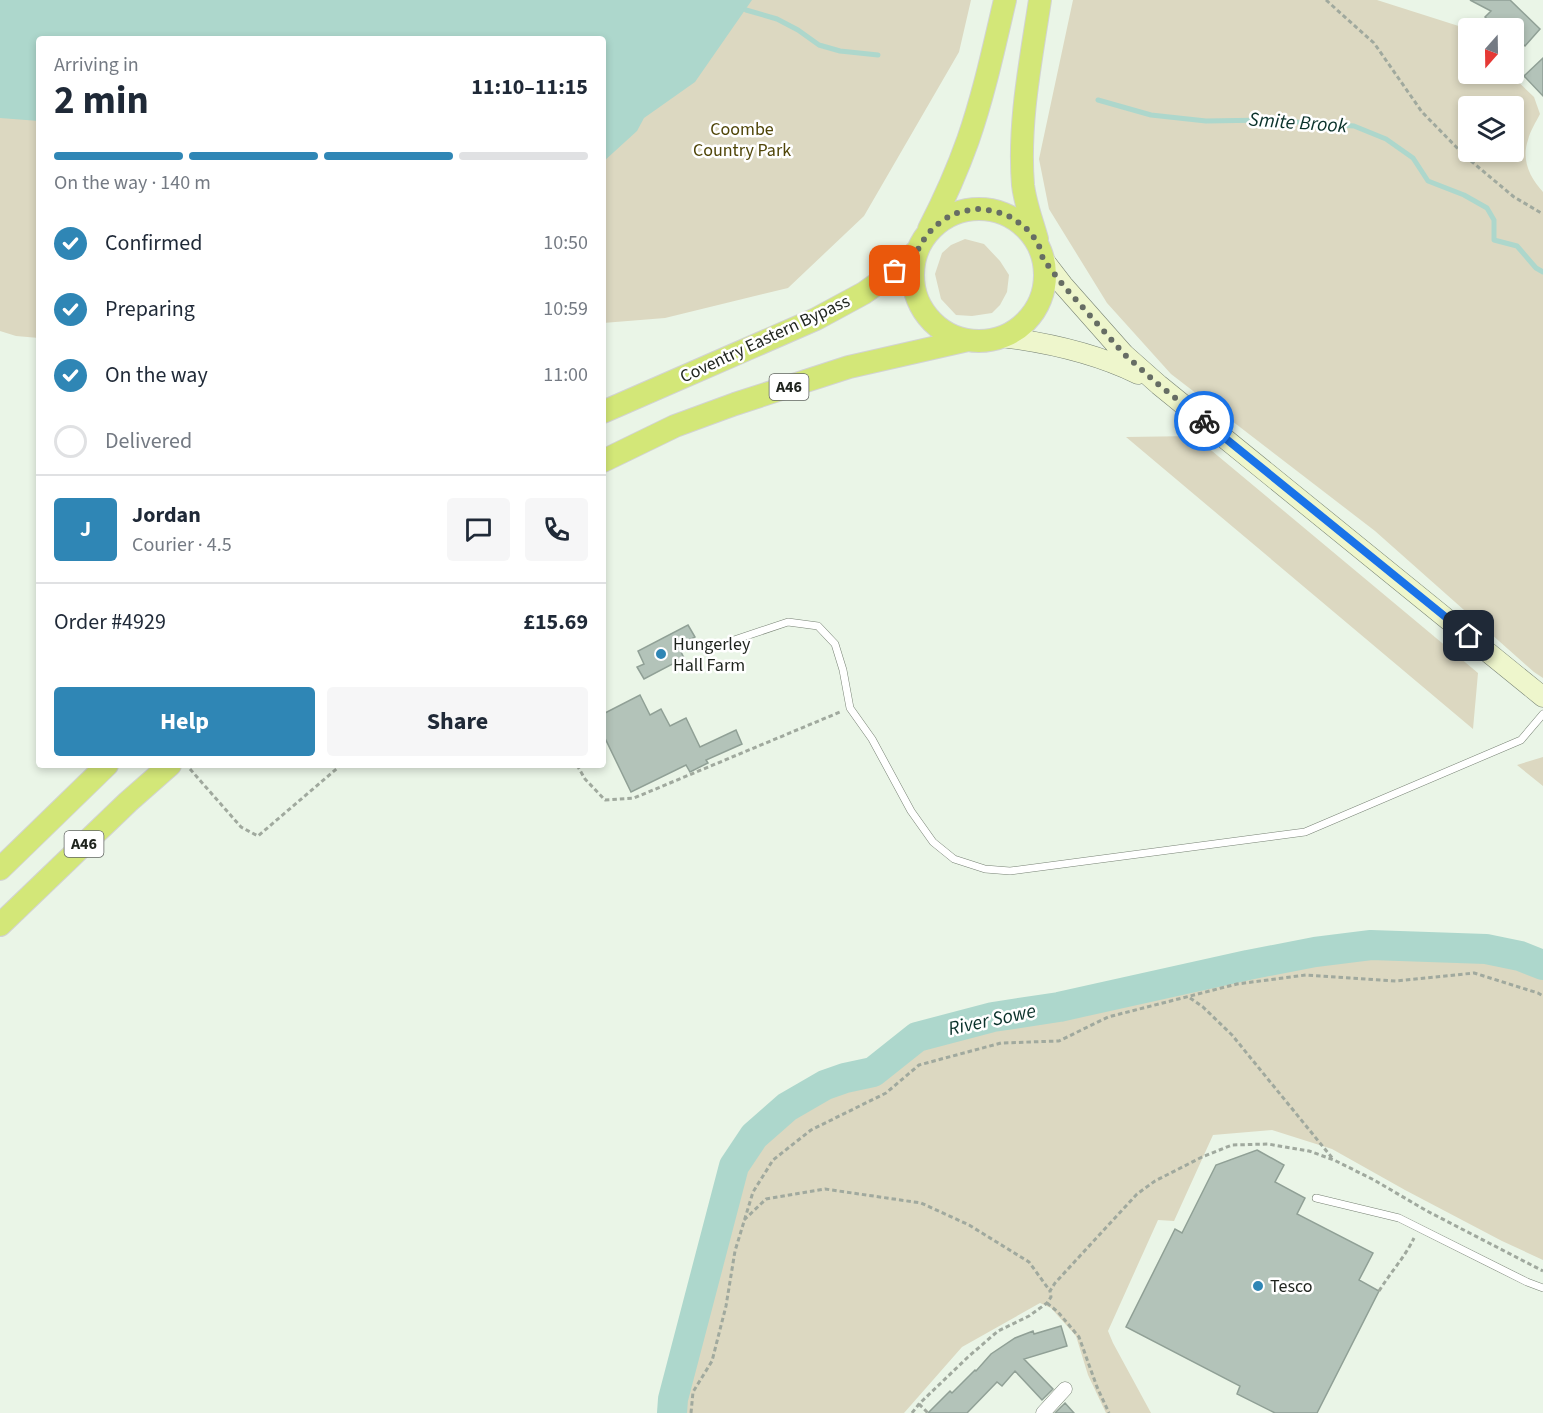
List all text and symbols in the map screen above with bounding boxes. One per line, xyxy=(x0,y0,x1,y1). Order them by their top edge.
north arrow xyxy=(1458,18,1524,84)
map controls xyxy=(1458,18,1524,162)
text: Arriving in xyxy=(54,51,139,79)
text: 11:10–11:15 xyxy=(471,71,588,103)
text: 2 min xyxy=(54,73,149,129)
button: layers xyxy=(1458,96,1524,162)
water label: Smite Brook xyxy=(1248,106,1349,140)
park label: Coombe Country Park xyxy=(693,117,791,163)
text: On the way · 140 m xyxy=(54,169,211,197)
icon: check xyxy=(54,227,87,260)
text: Confirmed xyxy=(105,227,202,259)
text: 10:50 xyxy=(543,229,588,257)
pin xyxy=(869,245,920,296)
icon: bag xyxy=(878,254,911,287)
street label: Coventry Eastern Bypass xyxy=(676,289,854,389)
icon: check xyxy=(54,293,87,326)
text: Preparing xyxy=(105,293,195,325)
text: 10:59 xyxy=(543,295,588,323)
icon: check xyxy=(54,359,87,392)
text: On the way xyxy=(105,359,208,391)
text: 11:00 xyxy=(543,361,588,389)
road number: A46 xyxy=(770,374,808,400)
courier xyxy=(1174,391,1234,451)
icon: bike xyxy=(1188,405,1221,438)
text: Delivered xyxy=(105,425,192,457)
button: chat xyxy=(447,498,510,561)
button: phone xyxy=(525,498,588,561)
text: Jordan xyxy=(132,499,201,531)
text: J xyxy=(80,513,91,545)
text: Courier · 4.5 xyxy=(132,531,232,559)
text: Order #4929 xyxy=(54,606,166,638)
text: £15.69 xyxy=(523,606,588,638)
pin xyxy=(1443,610,1494,661)
icon: home xyxy=(1452,619,1485,652)
place label: Hungerley Hall Farm xyxy=(673,632,751,678)
marker: Hungerley Hall Farm xyxy=(654,647,668,661)
button: Help xyxy=(54,687,315,756)
button: Share xyxy=(327,687,588,756)
road number: A46 xyxy=(64,831,104,857)
water label: River Sowe xyxy=(946,997,1038,1043)
place label: Tesco xyxy=(1270,1274,1313,1299)
marker: Tesco xyxy=(1251,1279,1265,1293)

